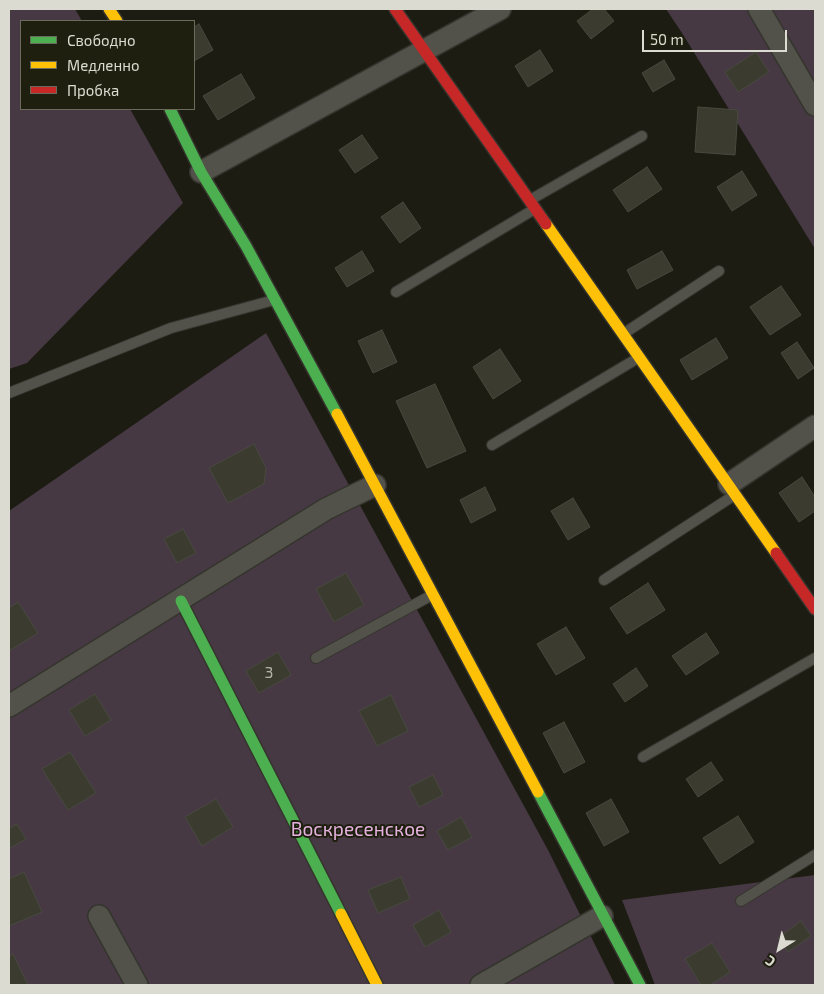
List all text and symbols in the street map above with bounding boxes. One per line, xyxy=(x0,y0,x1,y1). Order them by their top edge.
legend xyxy=(20,20,195,110)
scale bar xyxy=(644,20,789,52)
text: 50 m xyxy=(650,30,684,48)
text: Свободно xyxy=(67,31,136,49)
text: Медленно xyxy=(67,56,140,74)
text: Пробка xyxy=(67,81,119,99)
house number: 3 xyxy=(265,663,273,683)
park label: Воскресенское xyxy=(291,819,425,841)
north arrow xyxy=(754,924,804,974)
text: С xyxy=(762,952,778,971)

